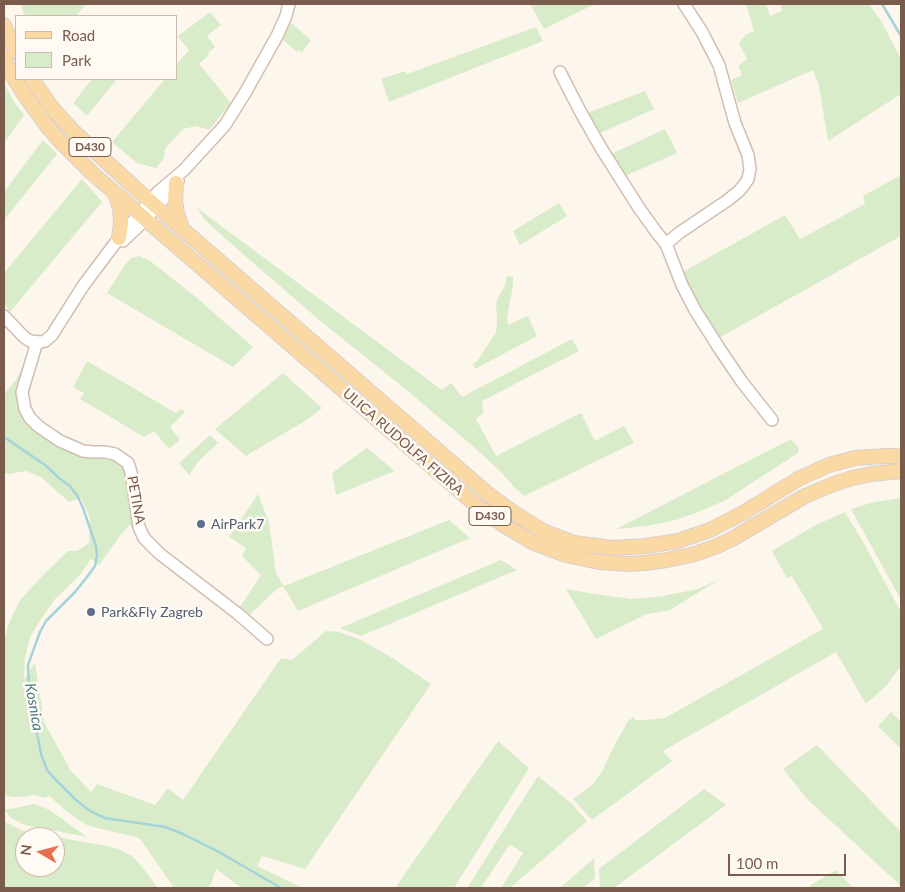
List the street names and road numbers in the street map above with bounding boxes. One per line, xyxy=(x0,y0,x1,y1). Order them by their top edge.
road number: D430 xyxy=(69,138,111,156)
street label: ULICA RUDOLFA FIZIRA xyxy=(339,385,467,499)
street label: PETINA xyxy=(123,474,149,526)
road number: D430 xyxy=(469,506,511,526)

